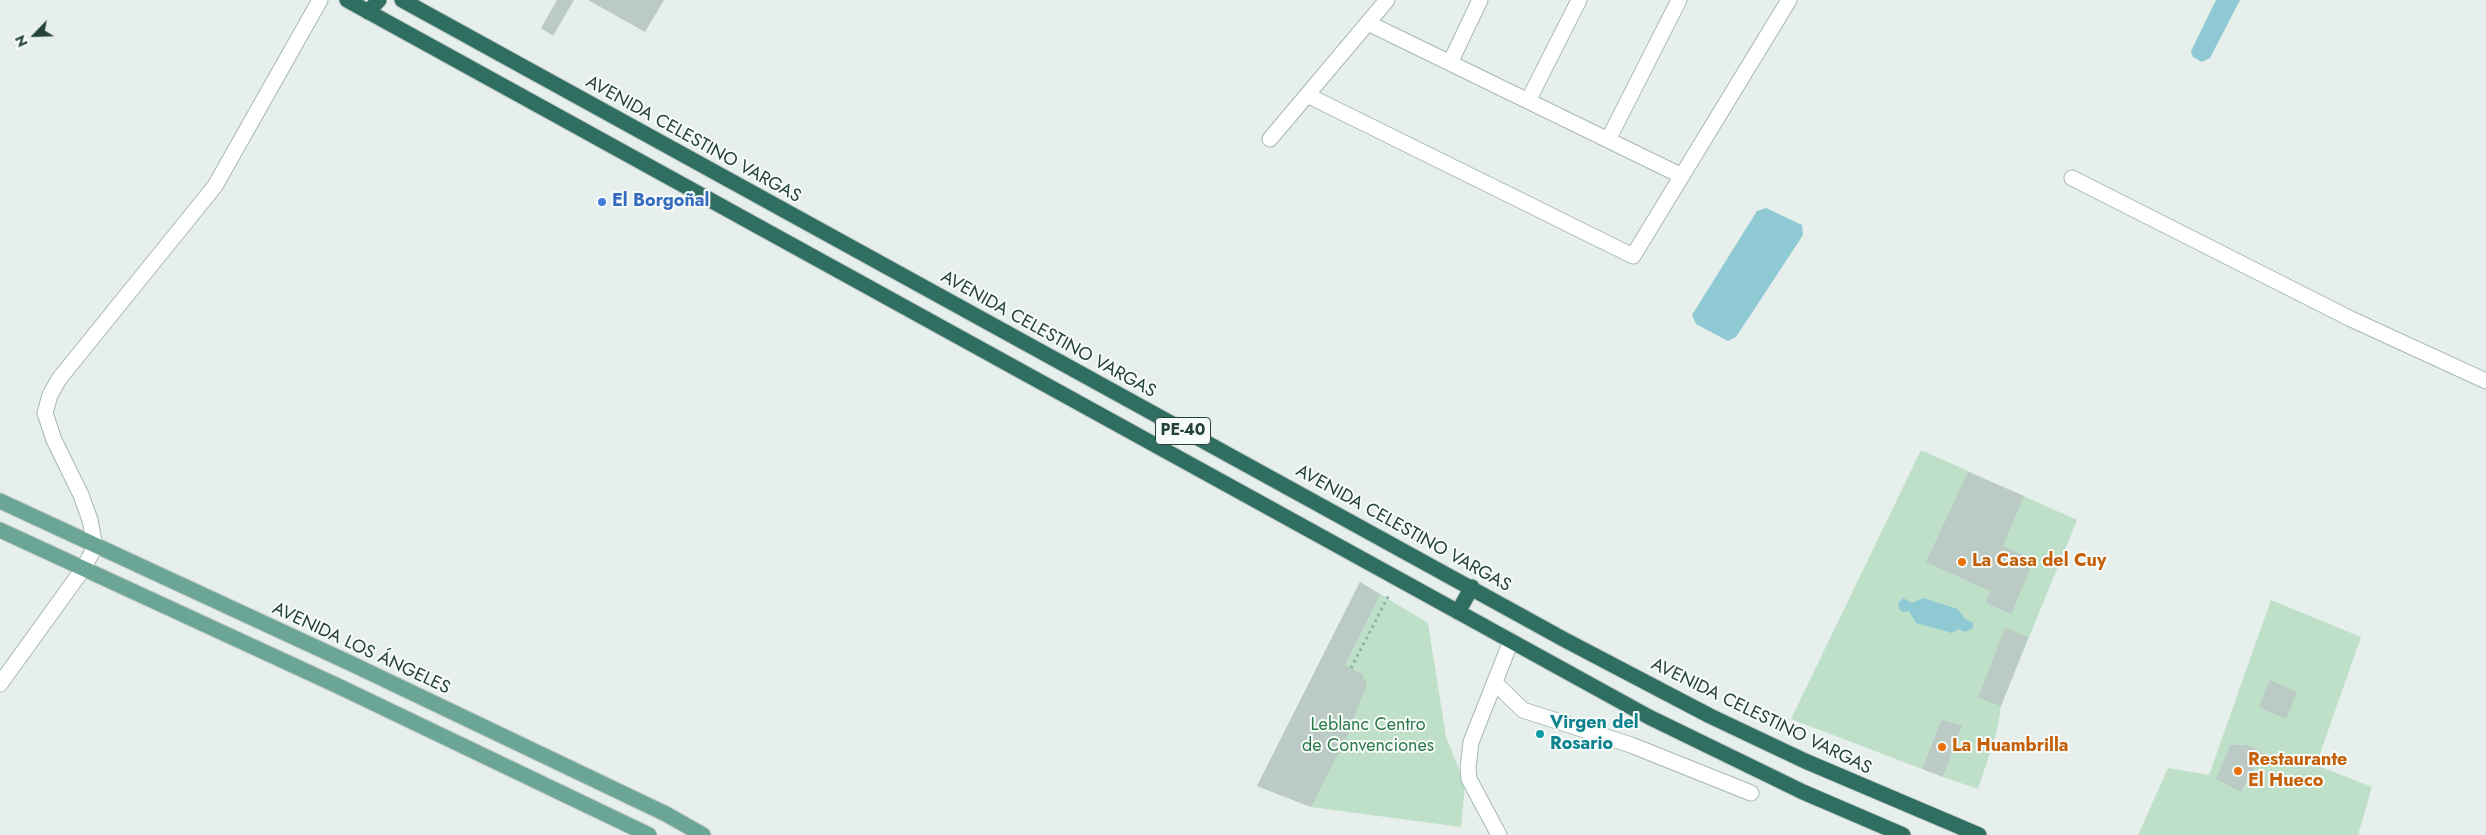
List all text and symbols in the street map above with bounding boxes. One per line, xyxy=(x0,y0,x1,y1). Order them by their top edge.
north arrow xyxy=(10,10,60,60)
text: N xyxy=(10,32,33,50)
street label: AVENIDA CELESTINO VARGAS xyxy=(582,72,804,208)
place label: El Borgoñal xyxy=(612,191,709,213)
marker: El Borgoñal xyxy=(596,196,608,208)
street label: AVENIDA CELESTINO VARGAS xyxy=(937,267,1159,403)
road number: PE-40 xyxy=(1156,418,1210,444)
street label: AVENIDA CELESTINO VARGAS xyxy=(1292,461,1514,597)
place label: La Casa del Cuy xyxy=(1972,551,2106,573)
marker: La Casa del Cuy xyxy=(1956,556,1968,568)
street label: AVENIDA LOS ÁNGELES xyxy=(269,598,453,700)
street label: AVENIDA CELESTINO VARGAS xyxy=(1647,654,1875,780)
place label: Virgen del Rosario xyxy=(1550,713,1639,756)
park label: Leblanc Centro de Convenciones xyxy=(1302,715,1434,758)
marker: Virgen del Rosario xyxy=(1534,728,1546,740)
place label: La Huambrilla xyxy=(1952,736,2068,758)
marker: La Huambrilla xyxy=(1936,741,1948,753)
place label: Restaurante El Hueco xyxy=(2248,750,2347,792)
marker: Restaurante El Hueco xyxy=(2232,765,2244,777)

